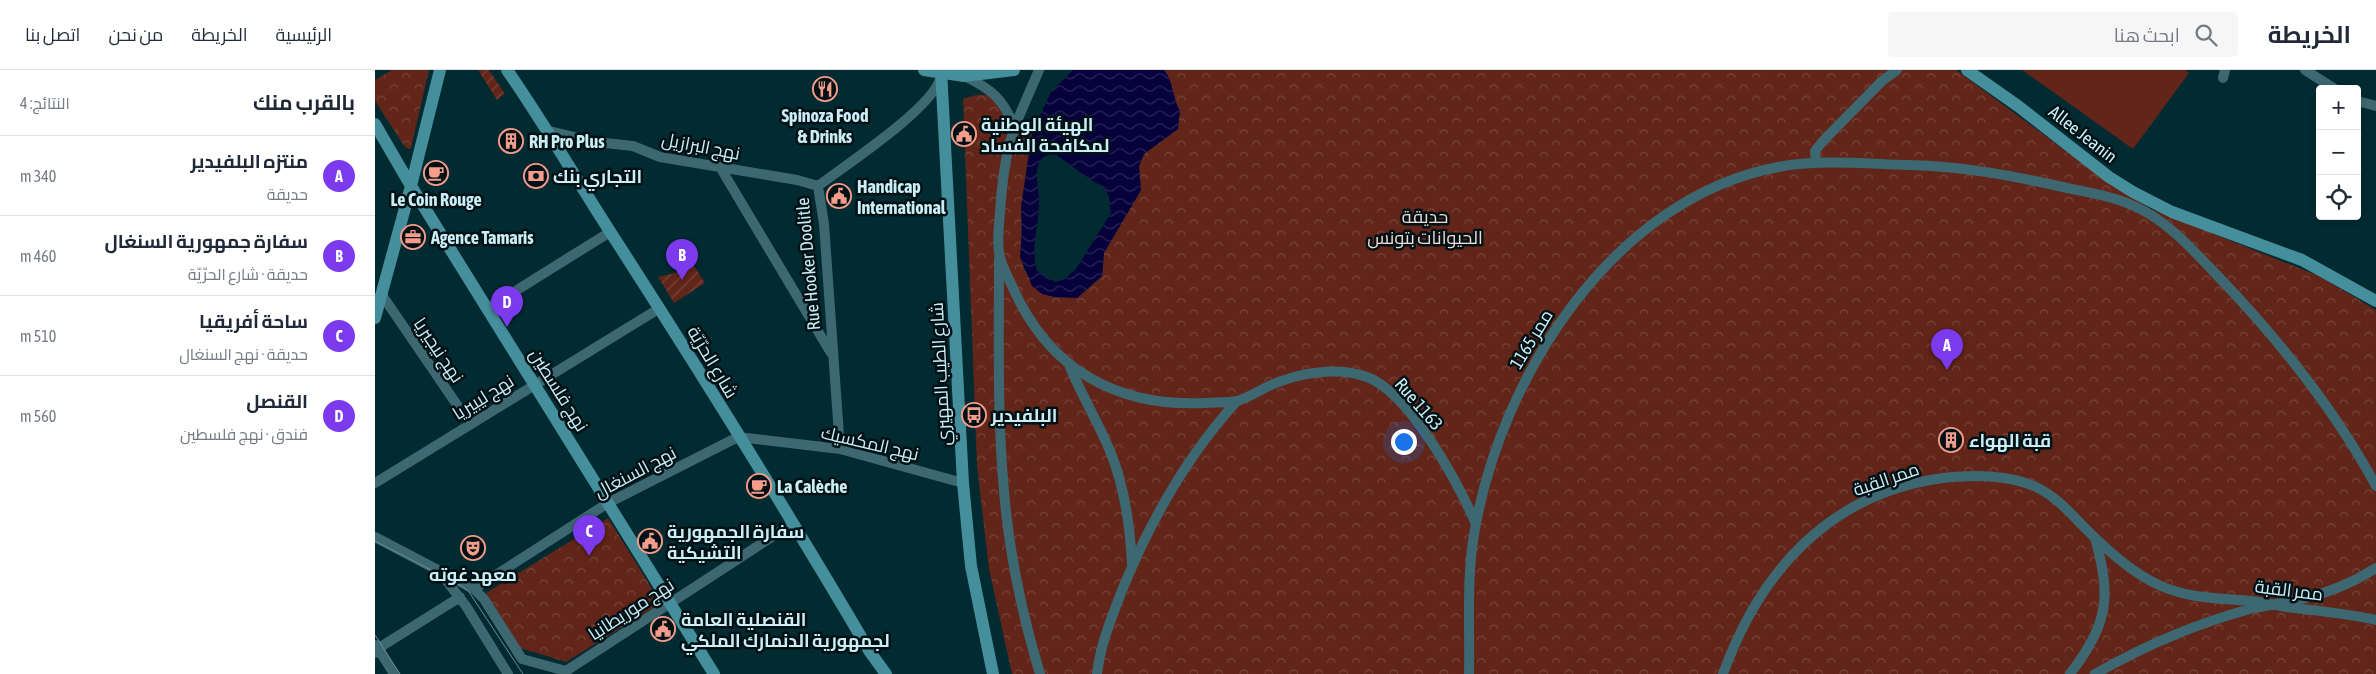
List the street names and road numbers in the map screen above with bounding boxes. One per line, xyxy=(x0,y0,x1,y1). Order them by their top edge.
street label: Allee Jeanin xyxy=(2045,101,2121,167)
street label: نهج البرازيل xyxy=(660,128,742,166)
street label: Rue Hooker Doolitle xyxy=(792,197,824,331)
street label: شارع الطيب المهيري xyxy=(926,301,958,446)
street label: ممر 1165 xyxy=(1505,306,1558,373)
street label: نهج نيجيريا xyxy=(408,314,468,388)
street label: شارع الحرّيّة xyxy=(682,322,743,403)
street label: نهج فلسطين xyxy=(524,345,593,436)
street label: نهج ليبيريا xyxy=(448,370,519,426)
street label: Rue 1163 xyxy=(1391,374,1447,434)
street label: نهج المكسيك xyxy=(819,422,921,466)
street label: نهج السنغال xyxy=(590,442,680,504)
street label: ممر القبة xyxy=(1850,458,1922,501)
street label: نهج موريطانيا xyxy=(584,574,679,646)
street label: ممر القبة xyxy=(2254,575,2324,606)

